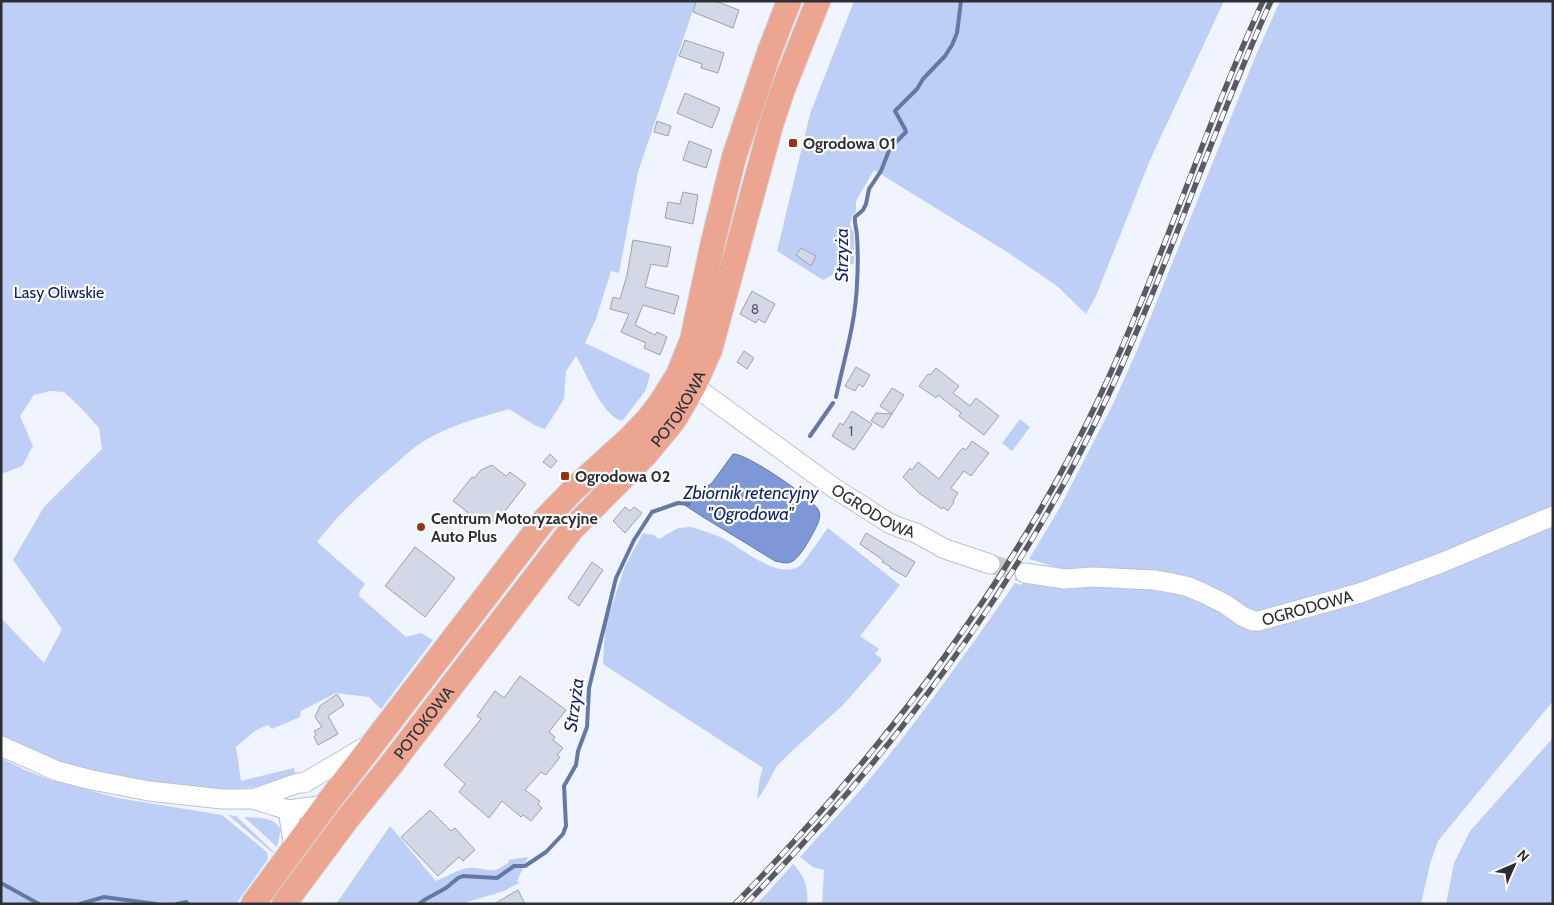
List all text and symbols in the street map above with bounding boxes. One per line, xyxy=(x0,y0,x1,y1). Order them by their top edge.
place label: Ogrodowa 01 xyxy=(803,134,896,153)
marker: Ogrodowa 01 xyxy=(787,137,799,149)
water label: Strzyża xyxy=(831,228,853,282)
park label: Lasy Oliwskie xyxy=(14,283,104,302)
house number: 8 xyxy=(751,300,759,318)
street label: POTOKOWA xyxy=(647,368,710,451)
house number: 1 xyxy=(849,422,853,440)
place label: Ogrodowa 02 xyxy=(575,467,670,486)
marker: Ogrodowa 02 xyxy=(559,470,571,482)
street label: OGRODOWA xyxy=(828,480,918,542)
water label: Zbiornik retencyjny "Ogrodowa" xyxy=(682,482,819,525)
place label: Centrum Motoryzacyjne Auto Plus xyxy=(431,509,598,546)
marker: Centrum Motoryzacyjne Auto Plus xyxy=(415,521,427,533)
street label: OGRODOWA xyxy=(1260,586,1355,630)
water label: Strzyża xyxy=(559,677,589,733)
street label: POTOKOWA xyxy=(390,682,458,763)
north arrow xyxy=(1489,840,1539,890)
text: N xyxy=(1513,846,1533,866)

